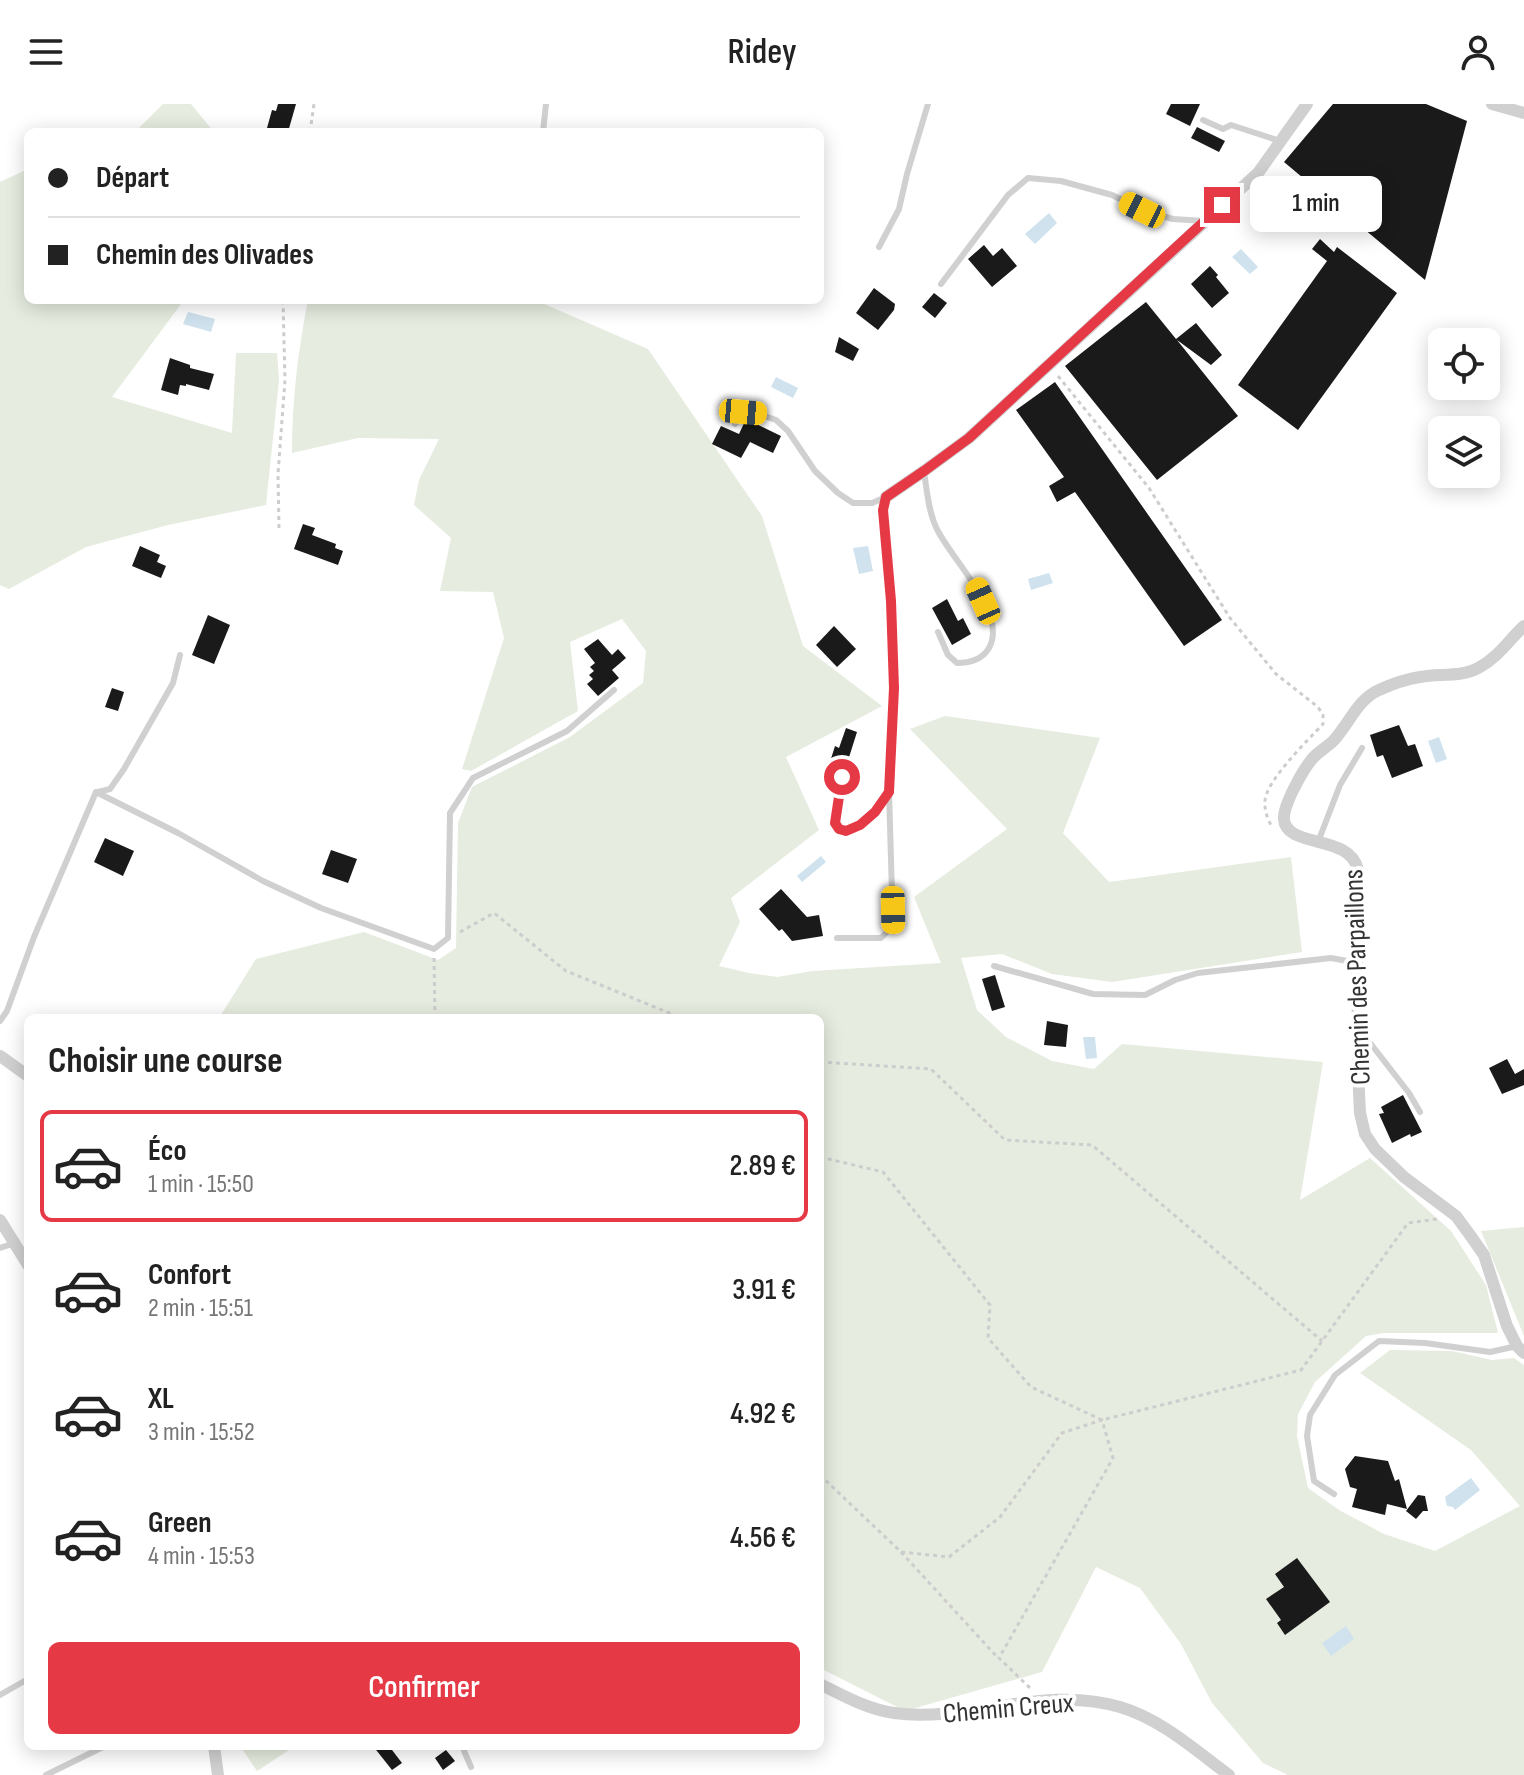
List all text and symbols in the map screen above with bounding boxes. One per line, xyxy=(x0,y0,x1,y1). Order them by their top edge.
icon: menu xyxy=(24,30,68,74)
icon: person xyxy=(1456,30,1500,74)
text: Ridey xyxy=(728,31,796,74)
text: Départ xyxy=(96,160,169,196)
callout: 1 min xyxy=(1250,177,1382,233)
route end xyxy=(1204,187,1240,223)
text: 1 min xyxy=(1292,188,1340,219)
car xyxy=(1115,189,1169,231)
text: Chemin des Olivades xyxy=(96,237,314,273)
map controls xyxy=(1428,328,1500,488)
button: locate xyxy=(1428,328,1500,400)
car xyxy=(718,398,768,426)
button: layers xyxy=(1428,416,1500,488)
car xyxy=(962,574,1004,628)
route start xyxy=(824,759,860,795)
street label: Chemin des Parpaillons xyxy=(1337,869,1378,1085)
car xyxy=(881,886,905,934)
text: Choisir une course xyxy=(48,1040,283,1083)
icon: car xyxy=(52,1130,124,1202)
text: Éco xyxy=(148,1133,187,1169)
text: 2.89 € xyxy=(729,1148,796,1184)
text: 1 min · 15:50 xyxy=(148,1169,254,1200)
icon: car xyxy=(52,1254,124,1326)
text: Confort xyxy=(148,1257,231,1293)
text: 3.91 € xyxy=(732,1272,796,1308)
text: 2 min · 15:51 xyxy=(148,1293,253,1324)
icon: car xyxy=(52,1378,124,1450)
text: XL xyxy=(148,1381,174,1417)
text: 4.92 € xyxy=(730,1396,796,1432)
text: 3 min · 15:52 xyxy=(148,1417,255,1448)
icon: car xyxy=(52,1502,124,1574)
text: Green xyxy=(148,1505,212,1541)
text: 4.56 € xyxy=(730,1520,796,1556)
text: 4 min · 15:53 xyxy=(148,1541,255,1572)
button: Confirmer xyxy=(48,1642,800,1734)
street label: Chemin Creux xyxy=(941,1686,1075,1731)

